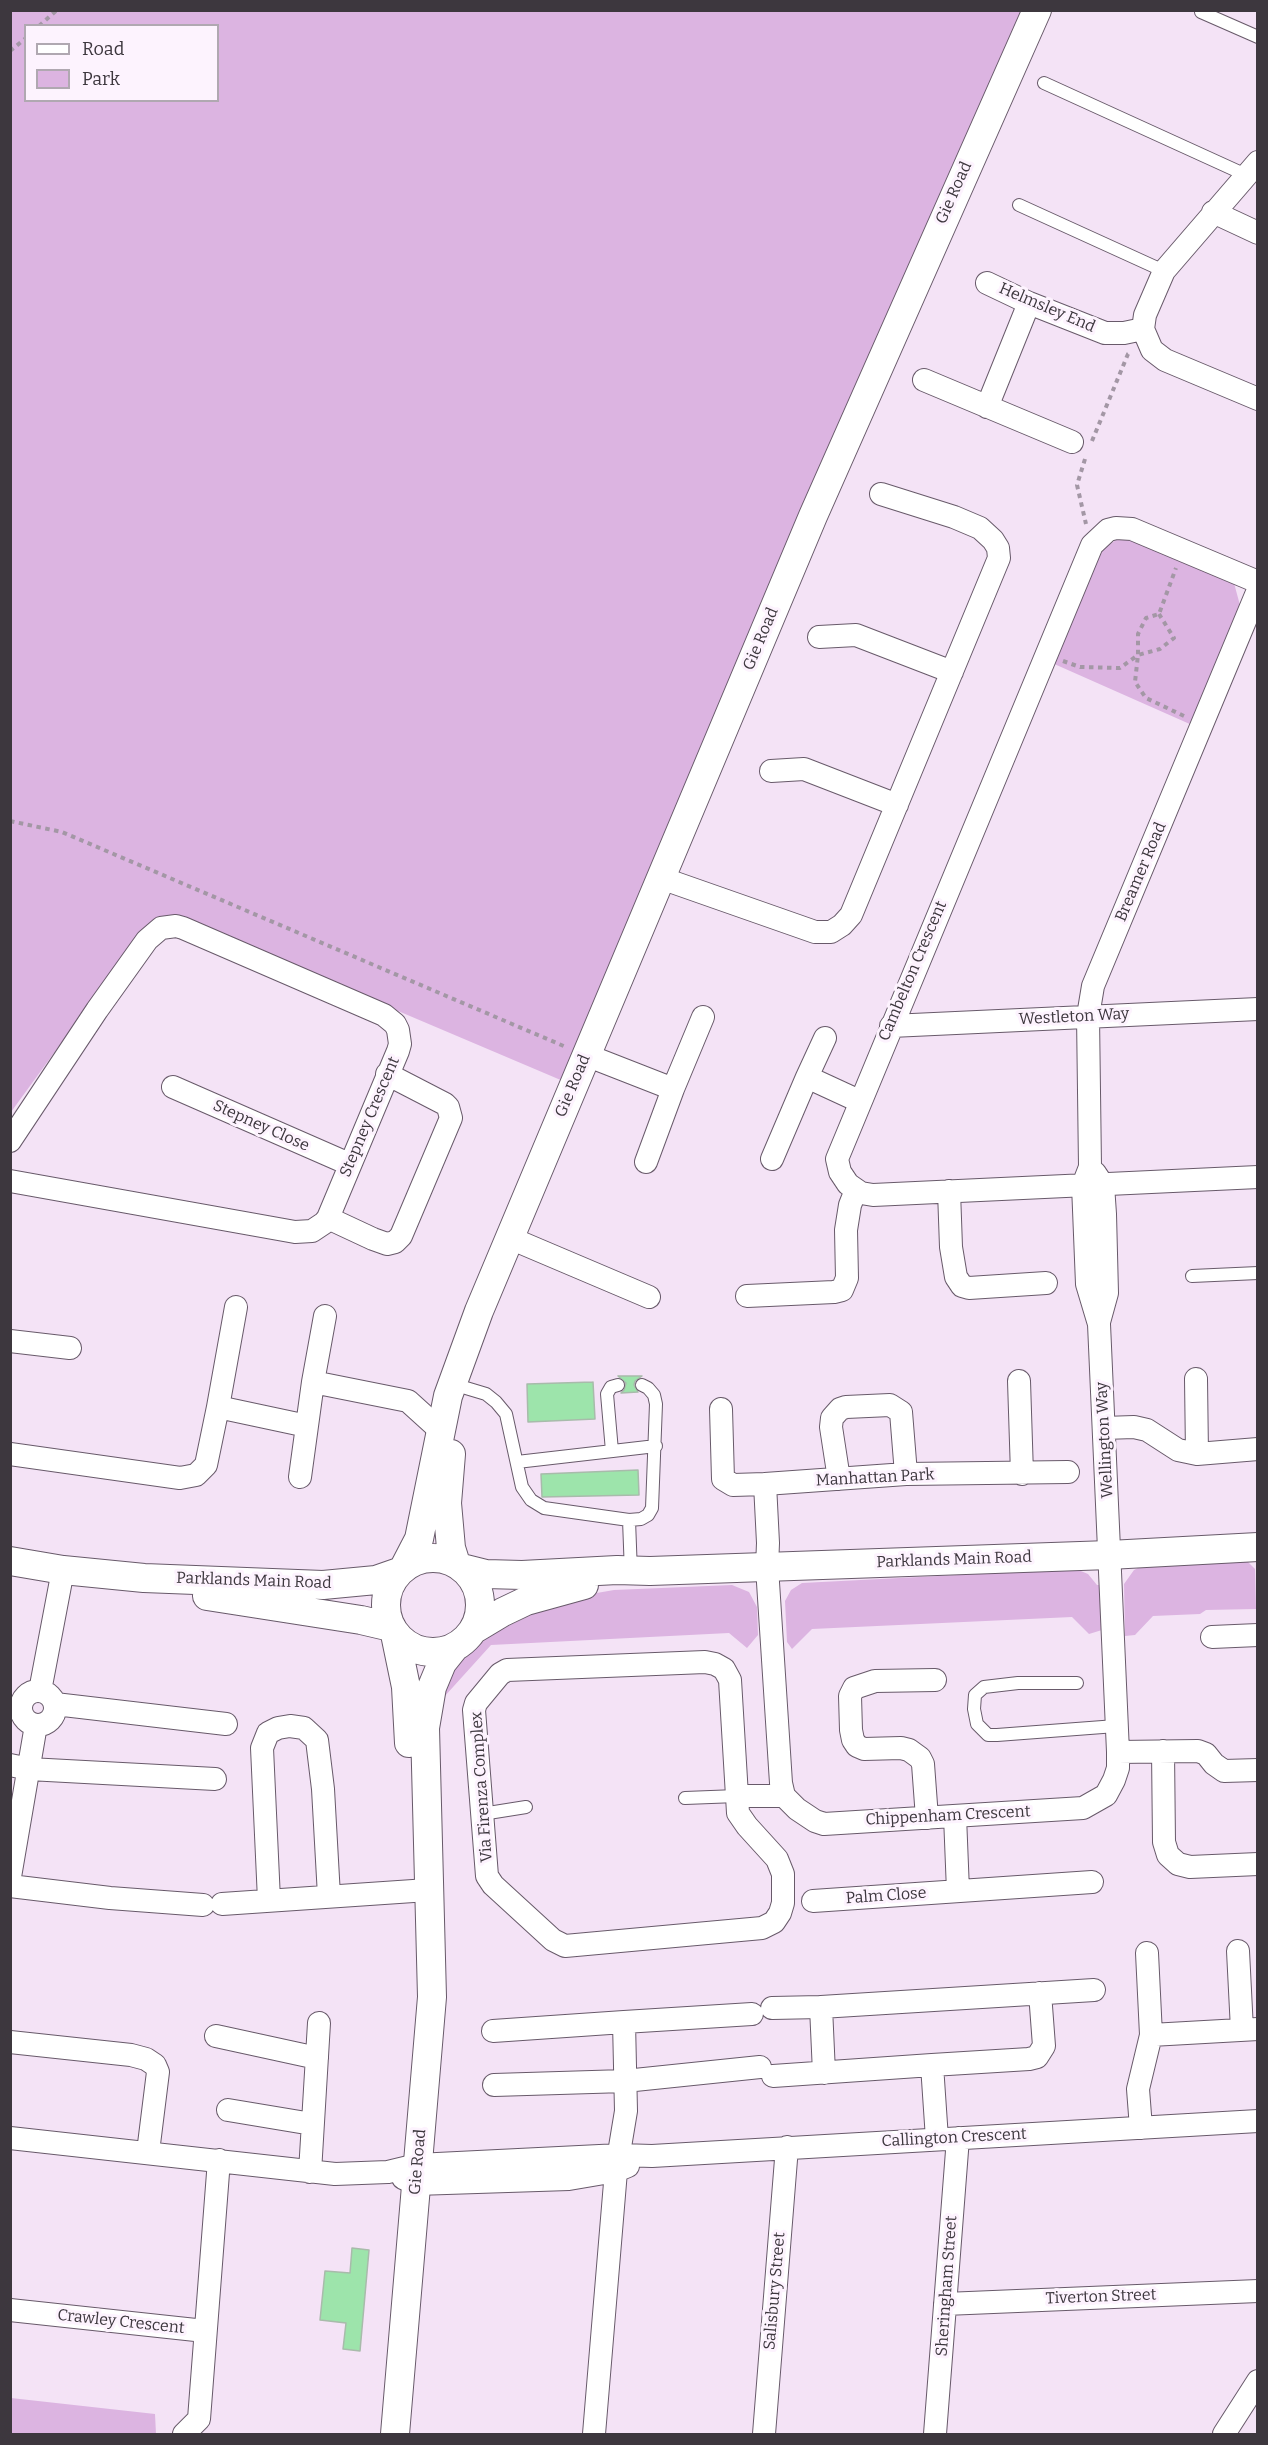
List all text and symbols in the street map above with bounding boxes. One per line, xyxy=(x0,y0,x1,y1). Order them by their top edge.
legend xyxy=(24,24,219,102)
text: Road xyxy=(82,38,124,60)
text: Park xyxy=(82,68,120,90)
street label: Gie Road xyxy=(932,159,976,227)
street label: Helmsley End xyxy=(996,279,1098,337)
street label: Gie Road xyxy=(739,605,783,673)
street label: Breamer Road xyxy=(1111,819,1171,925)
street label: Cambelton Crescent xyxy=(875,898,951,1044)
street label: Westleton Way xyxy=(1018,1005,1130,1029)
street label: Gie Road xyxy=(551,1052,595,1120)
street label: Stepney Crescent xyxy=(336,1054,404,1180)
street label: Stepney Close xyxy=(210,1096,312,1156)
street label: Wellington Way xyxy=(1092,1381,1118,1499)
street label: Manhattan Park xyxy=(815,1465,935,1491)
street label: Parklands Main Road xyxy=(876,1548,1032,1572)
street label: Parklands Main Road xyxy=(176,1569,332,1593)
street label: Via Firenza Complex xyxy=(467,1711,497,1863)
street label: Chippenham Crescent xyxy=(865,1802,1031,1830)
street label: Palm Close xyxy=(845,1884,927,1908)
street label: Callington Crescent xyxy=(881,2125,1027,2151)
street label: Gie Road xyxy=(406,2128,430,2196)
street label: Sheringham Street xyxy=(933,2215,961,2357)
street label: Salisbury Street xyxy=(760,2231,790,2351)
street label: Tiverton Street xyxy=(1045,2285,1157,2309)
street label: Crawley Crescent xyxy=(57,2306,185,2338)

